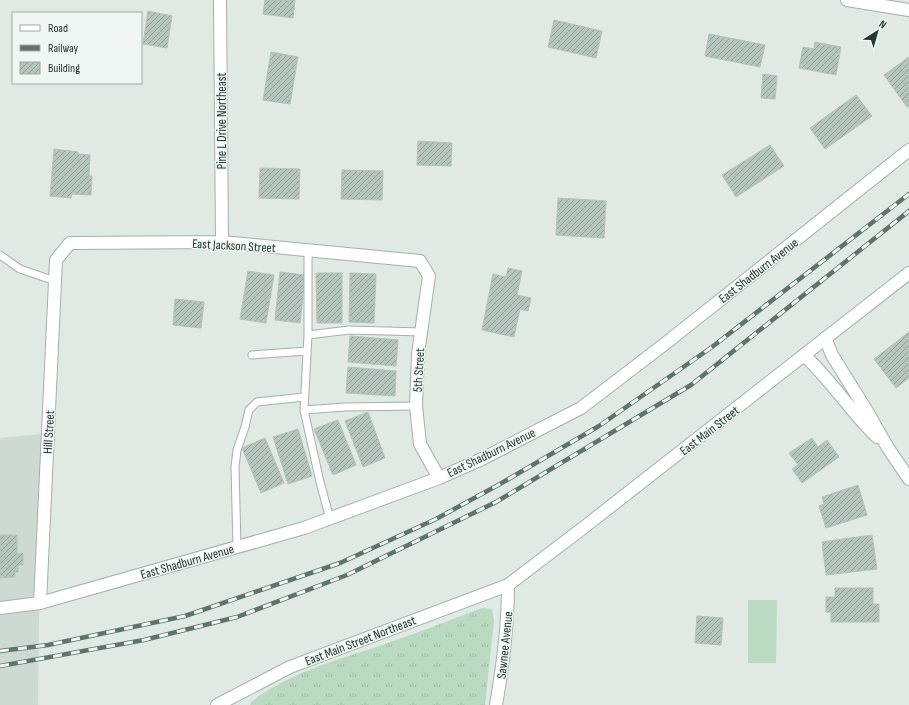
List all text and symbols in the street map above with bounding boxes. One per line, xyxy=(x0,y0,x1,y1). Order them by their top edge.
legend xyxy=(12,12,142,84)
north arrow xyxy=(857,12,897,52)
text: N xyxy=(876,17,889,31)
text: Road xyxy=(48,21,68,36)
text: Railway xyxy=(48,41,79,56)
text: Building xyxy=(48,61,80,76)
street label: Pine L Drive Northeast xyxy=(214,73,230,169)
street label: East Shadburn Avenue xyxy=(716,235,802,307)
street label: East Jackson Street xyxy=(192,236,276,256)
street label: 5th Street xyxy=(410,348,428,393)
street label: East Main Street xyxy=(677,403,743,459)
street label: Hill Street xyxy=(40,410,58,454)
street label: East Shadburn Avenue xyxy=(445,425,538,481)
street label: East Shadburn Avenue xyxy=(139,541,236,583)
street label: Sawnee Avenue xyxy=(494,611,516,680)
street label: East Main Street Northeast xyxy=(303,612,418,669)

